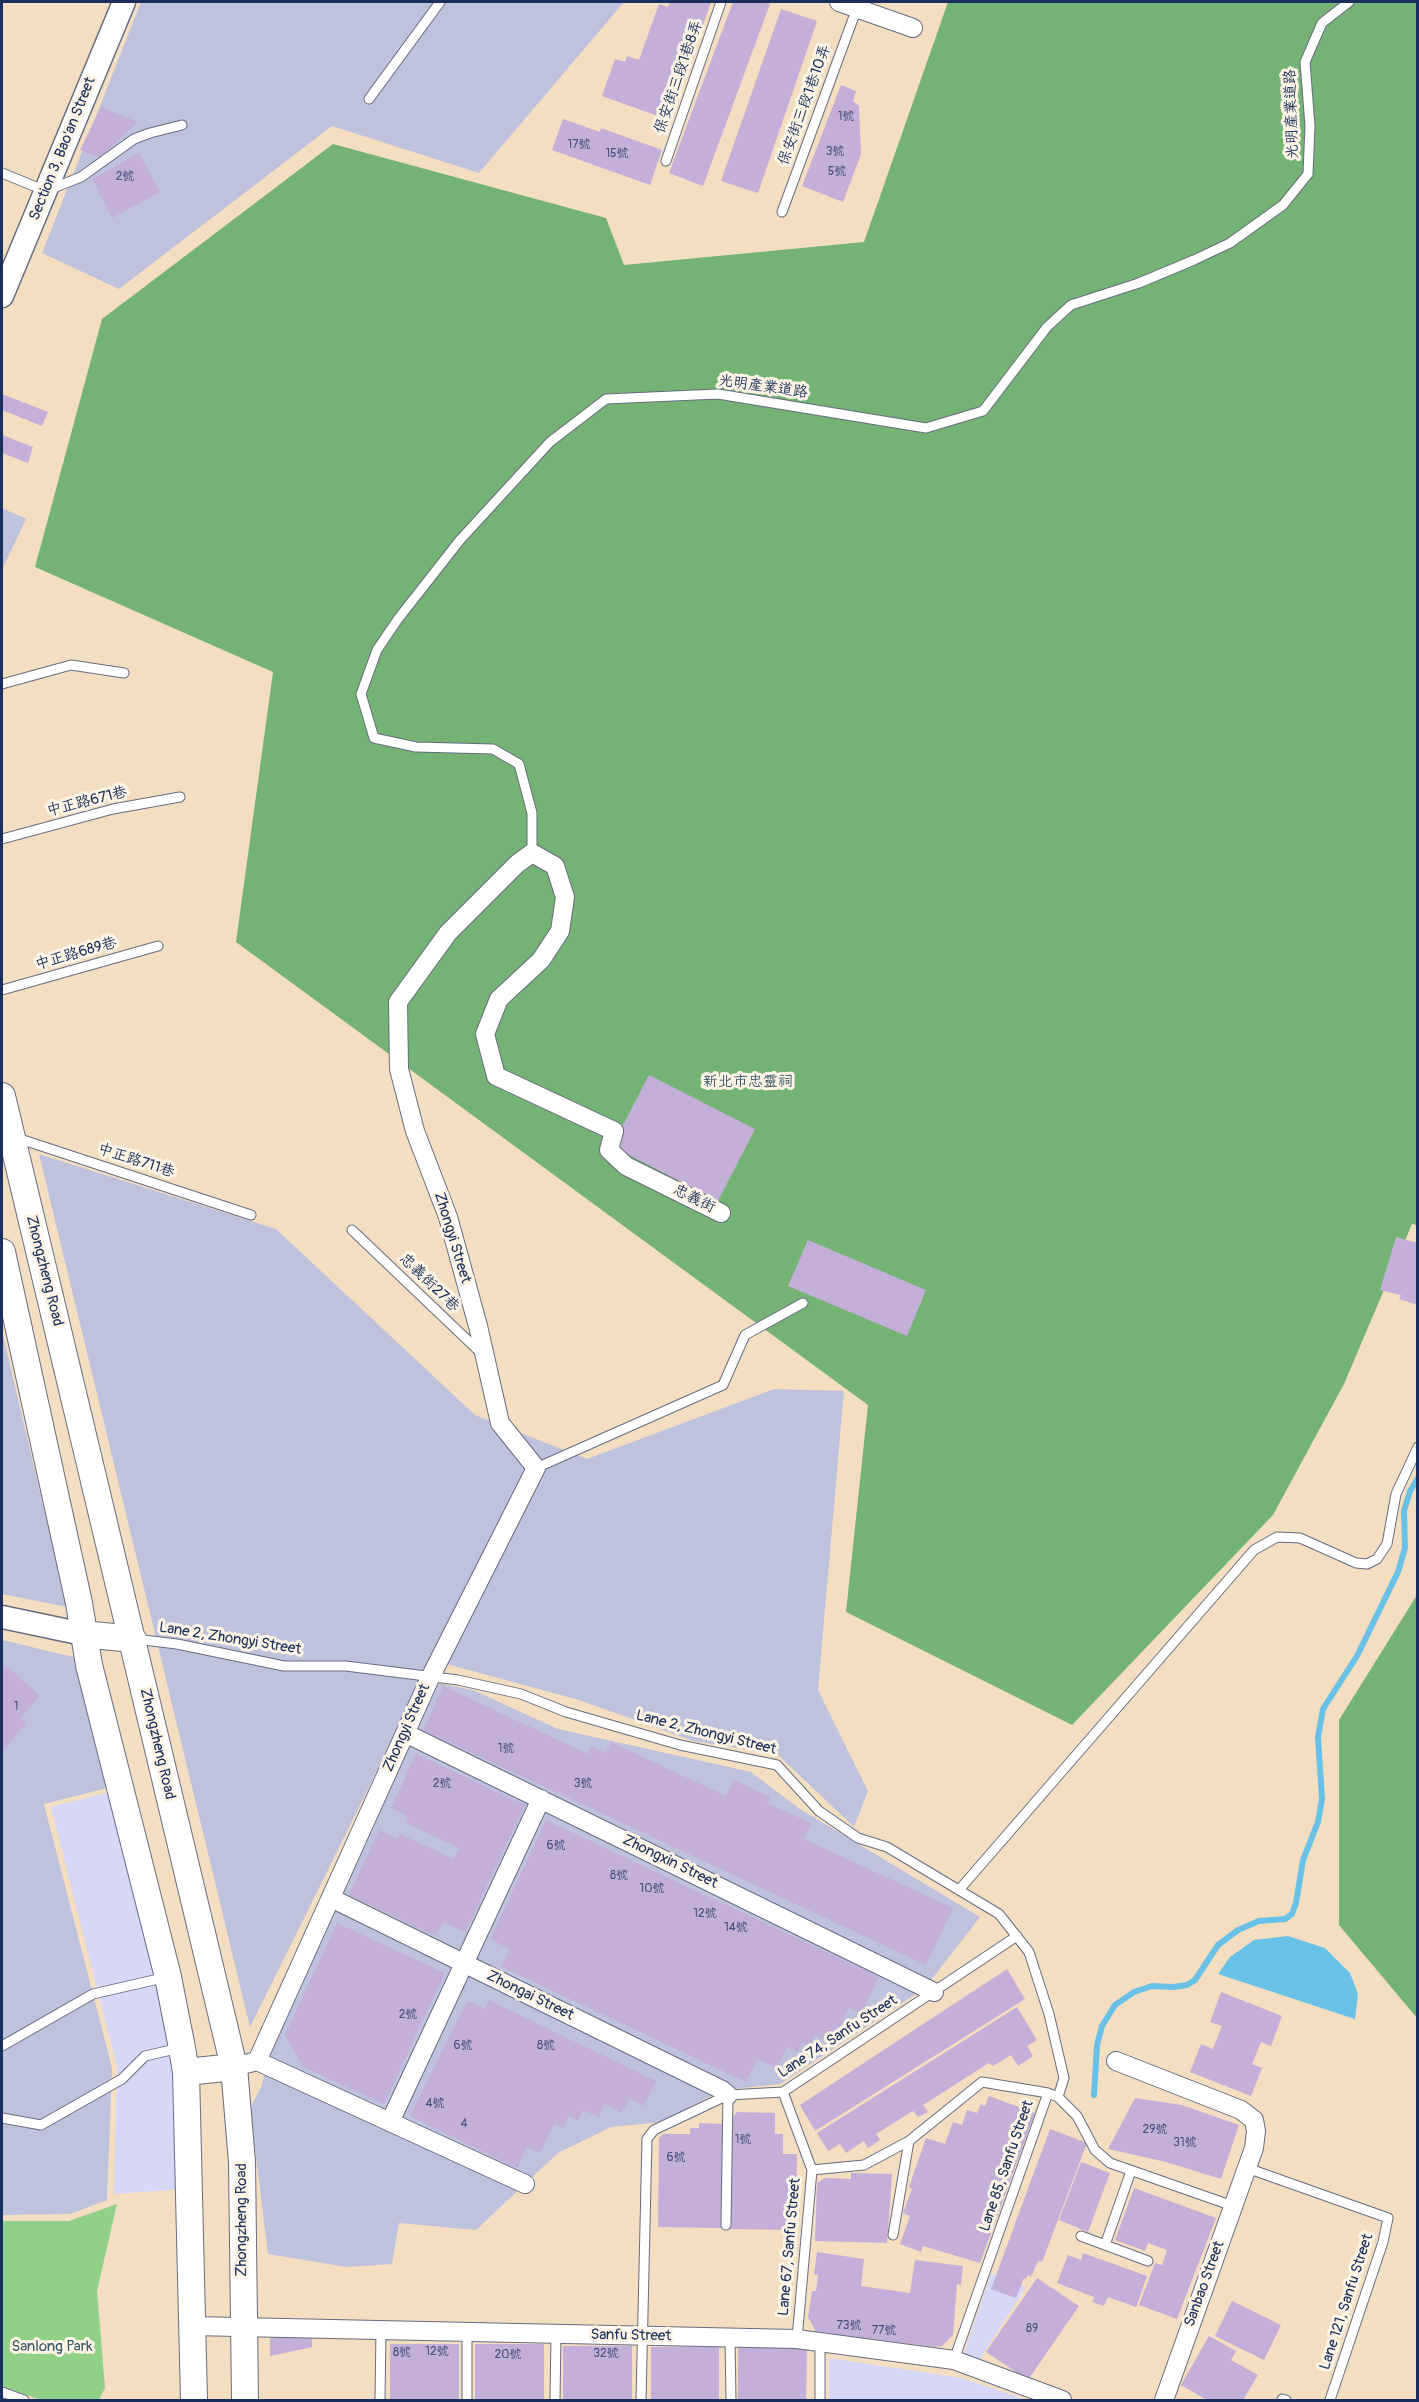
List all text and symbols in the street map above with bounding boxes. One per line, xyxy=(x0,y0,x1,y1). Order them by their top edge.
street label: 保安街三段1巷8弄 xyxy=(651,18,707,136)
street label: 保安街三段1巷10弄 xyxy=(775,42,835,168)
street label: 光明產業道路 xyxy=(1281,69,1303,159)
street label: Section 3, Bao'an Street xyxy=(26,75,100,223)
house number: 1號 xyxy=(838,110,854,124)
house number: 17號 xyxy=(567,138,591,152)
house number: 3號 xyxy=(826,145,844,159)
house number: 15號 xyxy=(605,147,629,161)
house number: 5號 xyxy=(828,165,846,179)
house number: 2號 xyxy=(116,170,134,184)
street label: 光明產業道路 xyxy=(717,372,809,402)
street label: 中正路671巷 xyxy=(45,783,129,821)
street label: 中正路689巷 xyxy=(33,934,119,974)
park label: 新北市忠靈祠 xyxy=(703,1073,793,1091)
street label: 中正路711巷 xyxy=(95,1140,177,1182)
street label: 忠義街 xyxy=(670,1181,718,1217)
street label: Zhongyi Street xyxy=(430,1190,474,1286)
street label: Zhongzheng Road xyxy=(22,1214,66,1328)
street label: 忠義街27巷 xyxy=(395,1250,463,1316)
street label: Lane 2, Zhongyi Street xyxy=(158,1619,302,1659)
street label: Zhongyi Street xyxy=(380,1681,434,1775)
street label: Zhongzheng Road xyxy=(135,1687,179,1801)
house number: 1 xyxy=(14,1700,18,1714)
street label: Lane 2, Zhongyi Street xyxy=(634,1707,778,1759)
house number: 1號 xyxy=(498,1742,514,1756)
house number: 2號 xyxy=(433,1777,451,1791)
house number: 3號 xyxy=(574,1777,592,1791)
street label: Zhongxin Street xyxy=(619,1831,721,1893)
house number: 6號 xyxy=(547,1839,565,1853)
house number: 8號 xyxy=(610,1869,628,1883)
house number: 10號 xyxy=(640,1882,664,1896)
house number: 12號 xyxy=(693,1907,717,1921)
house number: 14號 xyxy=(724,1921,748,1935)
street label: Zhongai Street xyxy=(483,1967,577,2025)
street label: Lane 74, Sanfu Street xyxy=(775,1992,901,2082)
house number: 2號 xyxy=(399,2008,417,2022)
house number: 6號 xyxy=(454,2039,472,2053)
house number: 8號 xyxy=(537,2039,555,2053)
house number: 4號 xyxy=(426,2097,444,2111)
street label: Lane 85, Sanfu Street xyxy=(976,2098,1038,2234)
house number: 4 xyxy=(461,2117,467,2131)
house number: 29號 xyxy=(1143,2123,1167,2137)
house number: 1號 xyxy=(735,2133,751,2147)
house number: 31號 xyxy=(1173,2136,1197,2150)
house number: 6號 xyxy=(667,2151,685,2165)
street label: Zhongzheng Road xyxy=(233,2163,251,2277)
street label: Lane 67, Sanfu Street xyxy=(775,2177,805,2317)
street label: Lane 121, Sanfu Street xyxy=(1316,2232,1378,2372)
street label: Sanbao Street xyxy=(1181,2239,1229,2329)
house number: 73號 xyxy=(836,2319,862,2333)
house number: 89 xyxy=(1026,2322,1038,2336)
house number: 77號 xyxy=(872,2324,896,2338)
street label: Sanfu Street xyxy=(590,2326,672,2346)
park label: Sanlong Park xyxy=(12,2338,92,2356)
house number: 12號 xyxy=(425,2345,449,2359)
house number: 8號 xyxy=(393,2346,411,2360)
house number: 32號 xyxy=(593,2347,619,2361)
house number: 20號 xyxy=(495,2348,521,2362)

